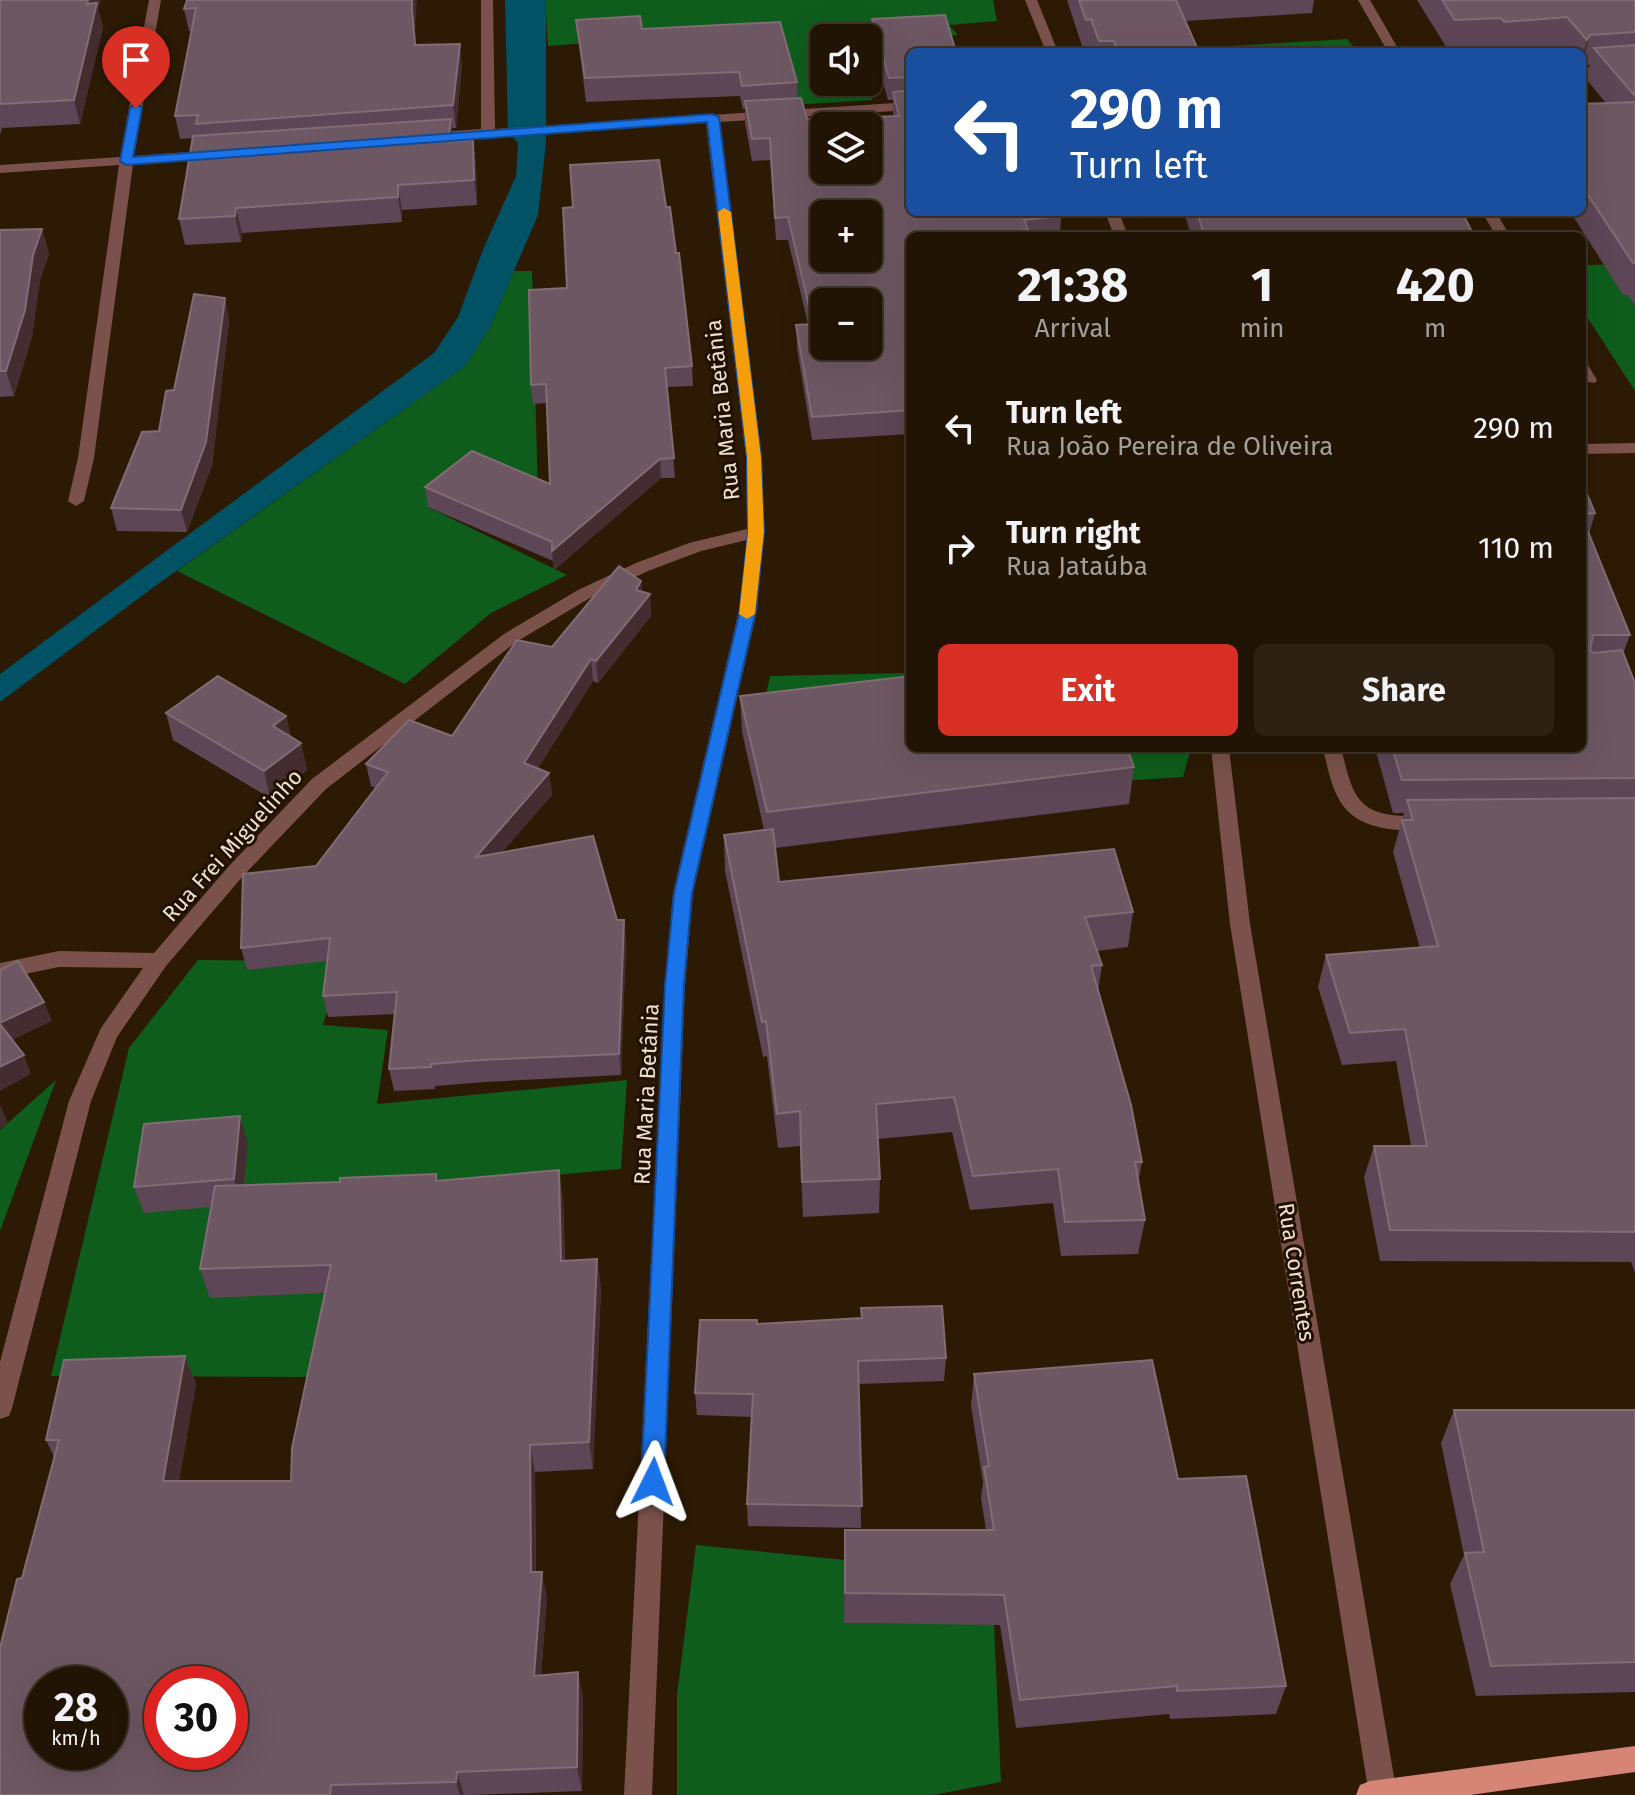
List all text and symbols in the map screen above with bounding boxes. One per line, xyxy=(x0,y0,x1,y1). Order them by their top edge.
map controls xyxy=(810,24,882,360)
button: sound xyxy=(810,24,882,96)
pin xyxy=(102,26,170,108)
icon: arrive xyxy=(114,38,158,82)
text: 290 m xyxy=(1070,76,1223,143)
icon: left xyxy=(938,80,1042,184)
button: layers xyxy=(810,112,882,184)
text: Turn left xyxy=(1070,144,1208,188)
button: + xyxy=(810,200,882,272)
text: 21:38 xyxy=(1017,256,1128,314)
text: 1 xyxy=(1251,256,1273,314)
text: 420 xyxy=(1396,256,1475,314)
button: − xyxy=(810,288,882,360)
text: Arrival xyxy=(1035,313,1111,344)
text: min xyxy=(1240,313,1284,344)
text: m xyxy=(1424,313,1446,344)
street label: Rua Maria Betânia xyxy=(700,318,745,502)
text: Turn left xyxy=(1006,395,1122,431)
icon: left xyxy=(938,406,982,450)
text: 290 m xyxy=(1473,410,1554,446)
text: Rua João Pereira de Oliveira xyxy=(1006,431,1333,462)
text: Turn right xyxy=(1006,515,1141,551)
icon: right xyxy=(938,526,982,570)
text: 110 m xyxy=(1478,530,1554,566)
text: Rua Jataúba xyxy=(1006,551,1148,582)
button: Exit xyxy=(938,644,1238,736)
button: Share xyxy=(1254,644,1554,736)
street label: Rua Frei Miguelinho xyxy=(157,763,308,927)
street label: Rua Maria Betânia xyxy=(628,1003,665,1185)
street label: Rua Correntes xyxy=(1272,1201,1321,1343)
position arrow xyxy=(611,1440,695,1524)
speed limit sign: 30 xyxy=(144,1666,248,1770)
text: 28 xyxy=(54,1684,98,1732)
text: km/h xyxy=(51,1726,101,1750)

